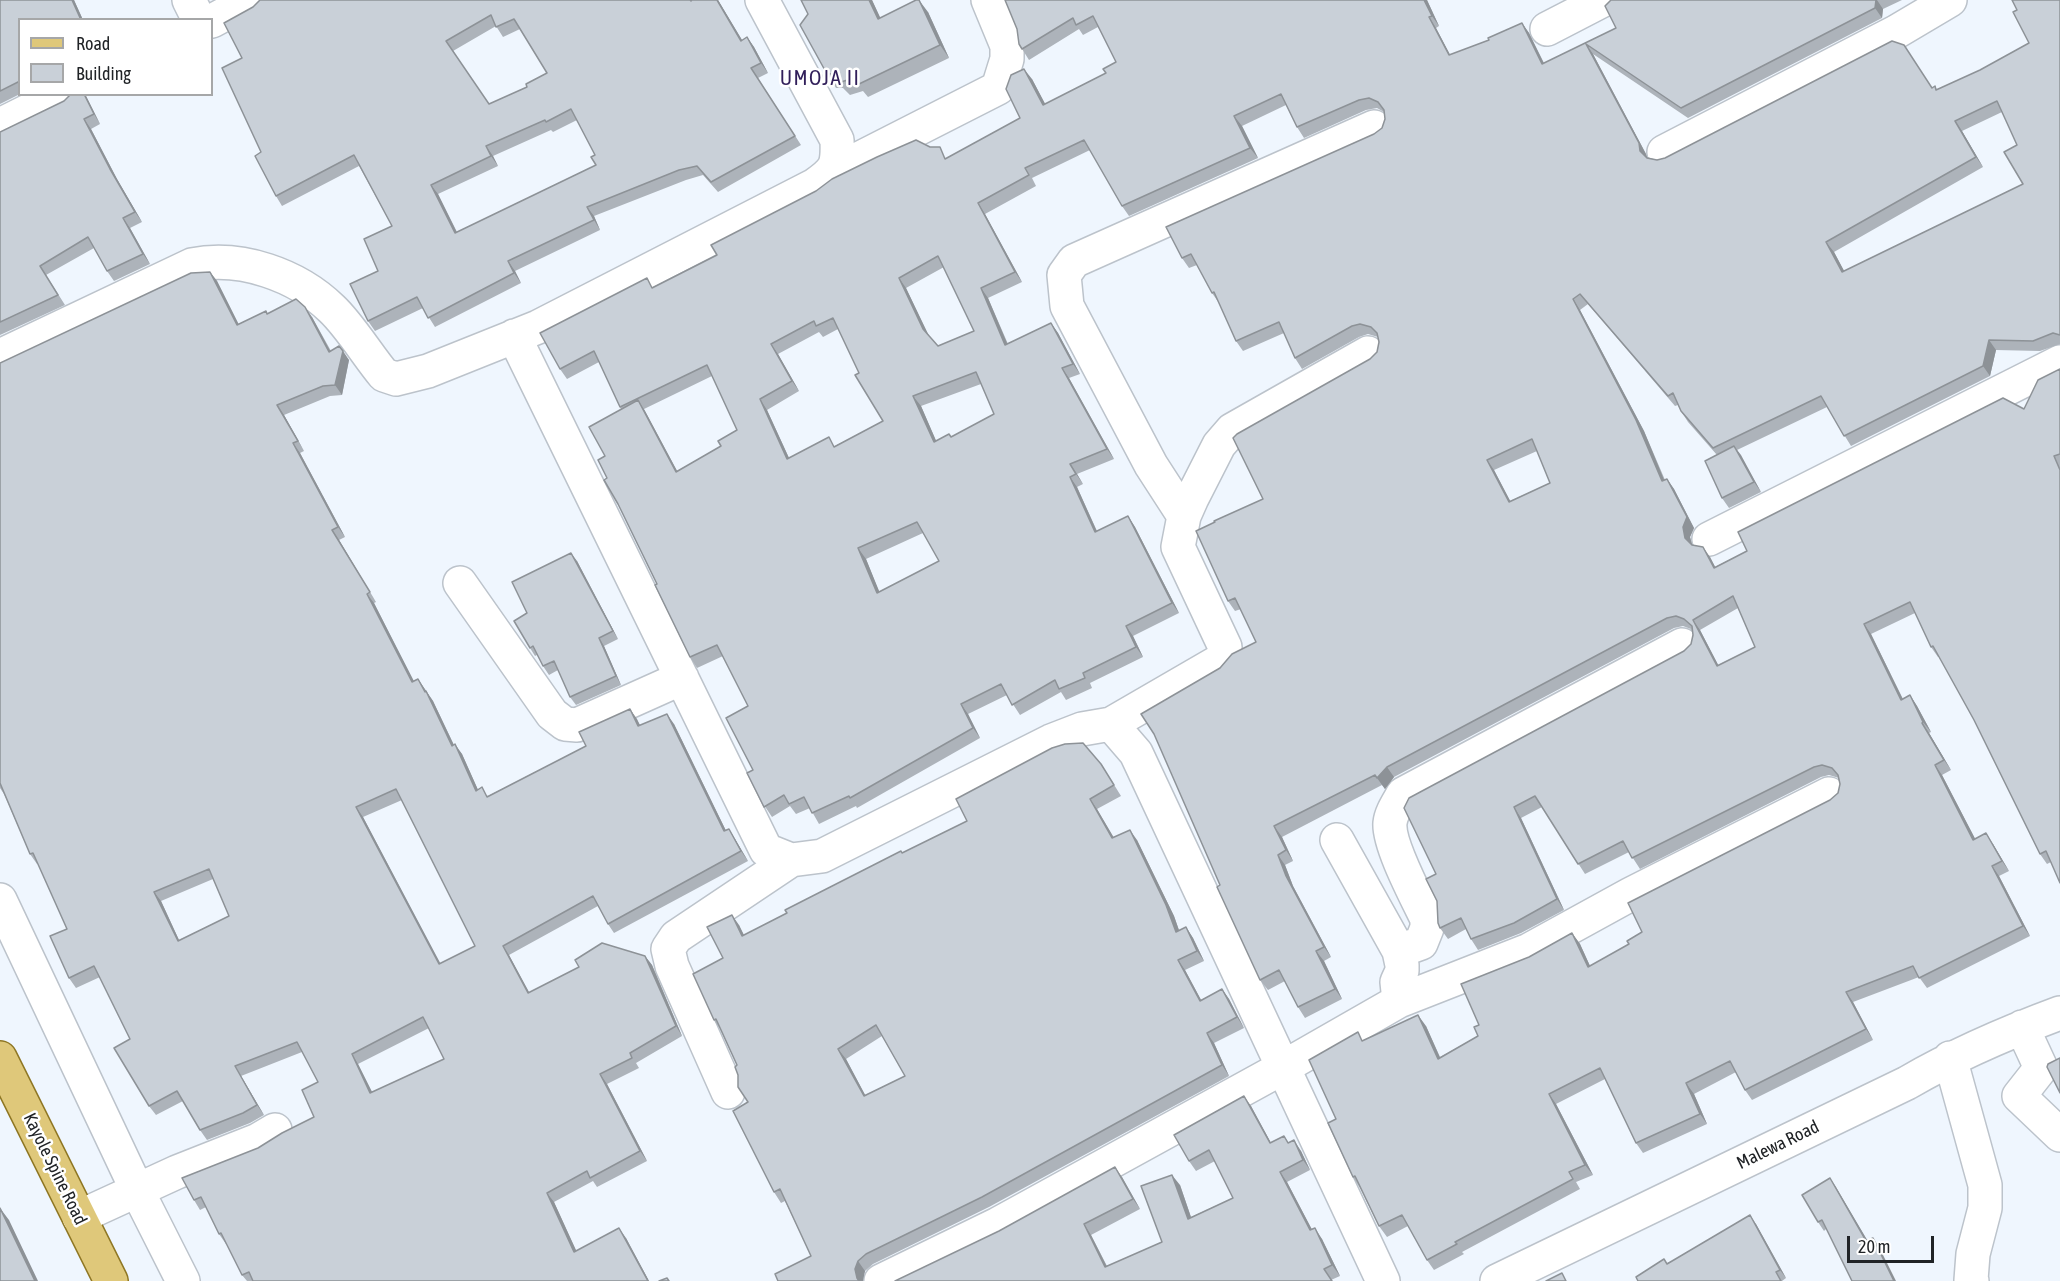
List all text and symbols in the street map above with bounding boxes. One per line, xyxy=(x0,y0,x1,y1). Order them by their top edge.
legend xyxy=(18,18,213,96)
text: Road xyxy=(76,33,110,54)
text: Building xyxy=(76,63,131,84)
district label: UMOJA II xyxy=(780,65,860,91)
street label: Kayole Spine Road xyxy=(19,1110,91,1228)
street label: Malewa Road xyxy=(1733,1116,1823,1174)
scale bar xyxy=(1850,1224,1937,1262)
text: 20 m xyxy=(1858,1236,1890,1257)

